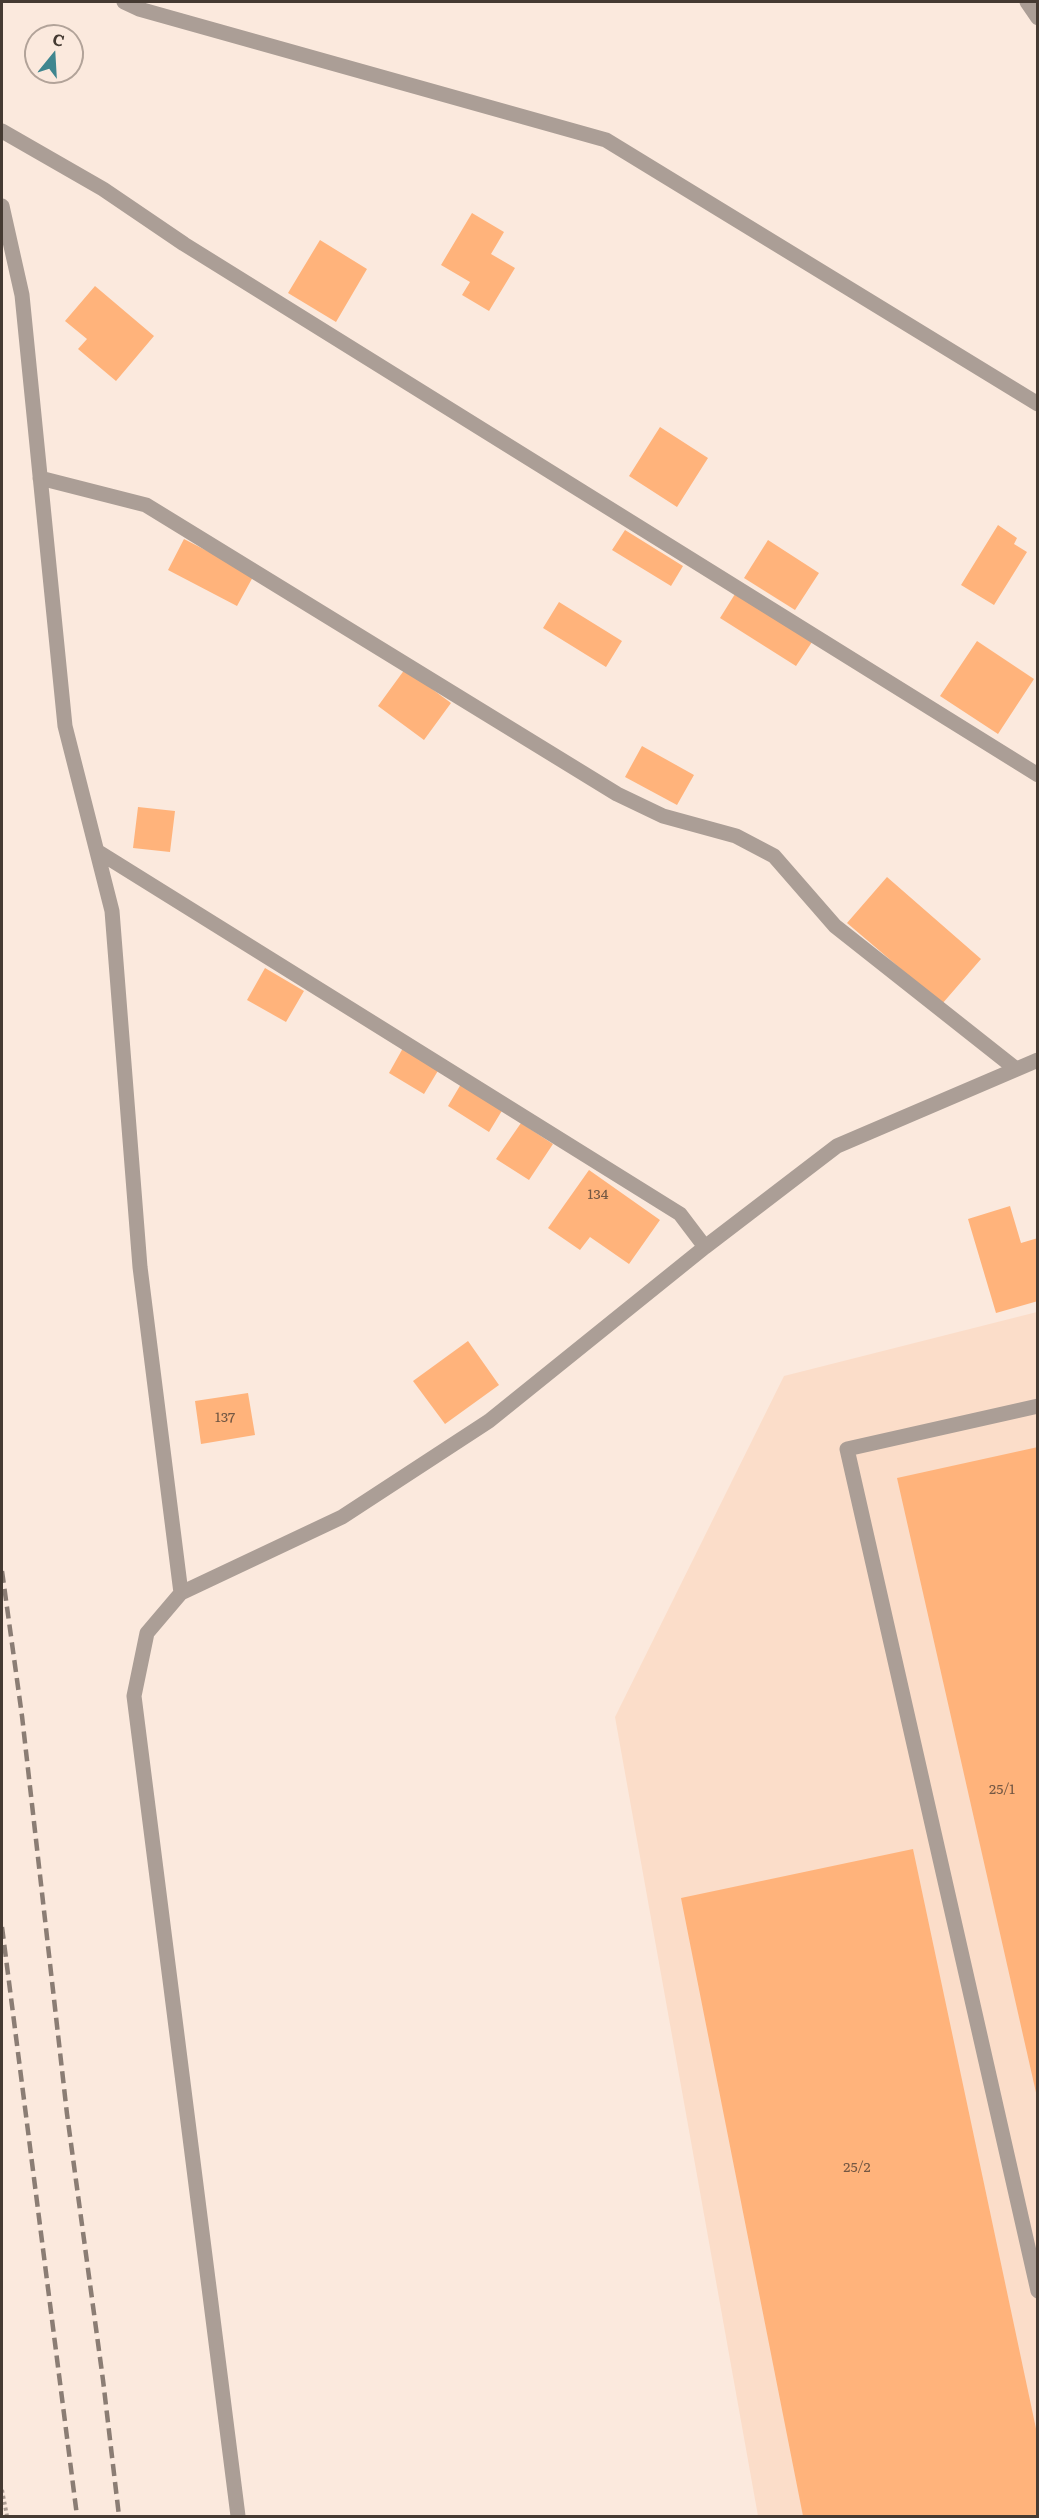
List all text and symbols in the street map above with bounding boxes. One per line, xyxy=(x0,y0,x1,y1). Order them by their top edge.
north arrow xyxy=(24,24,84,84)
text: С xyxy=(50,26,68,52)
house number: 134 xyxy=(588,1187,608,1203)
house number: 137 xyxy=(215,1410,235,1426)
house number: 25/1 xyxy=(989,1782,1015,1798)
house number: 25/2 xyxy=(843,2160,871,2176)

